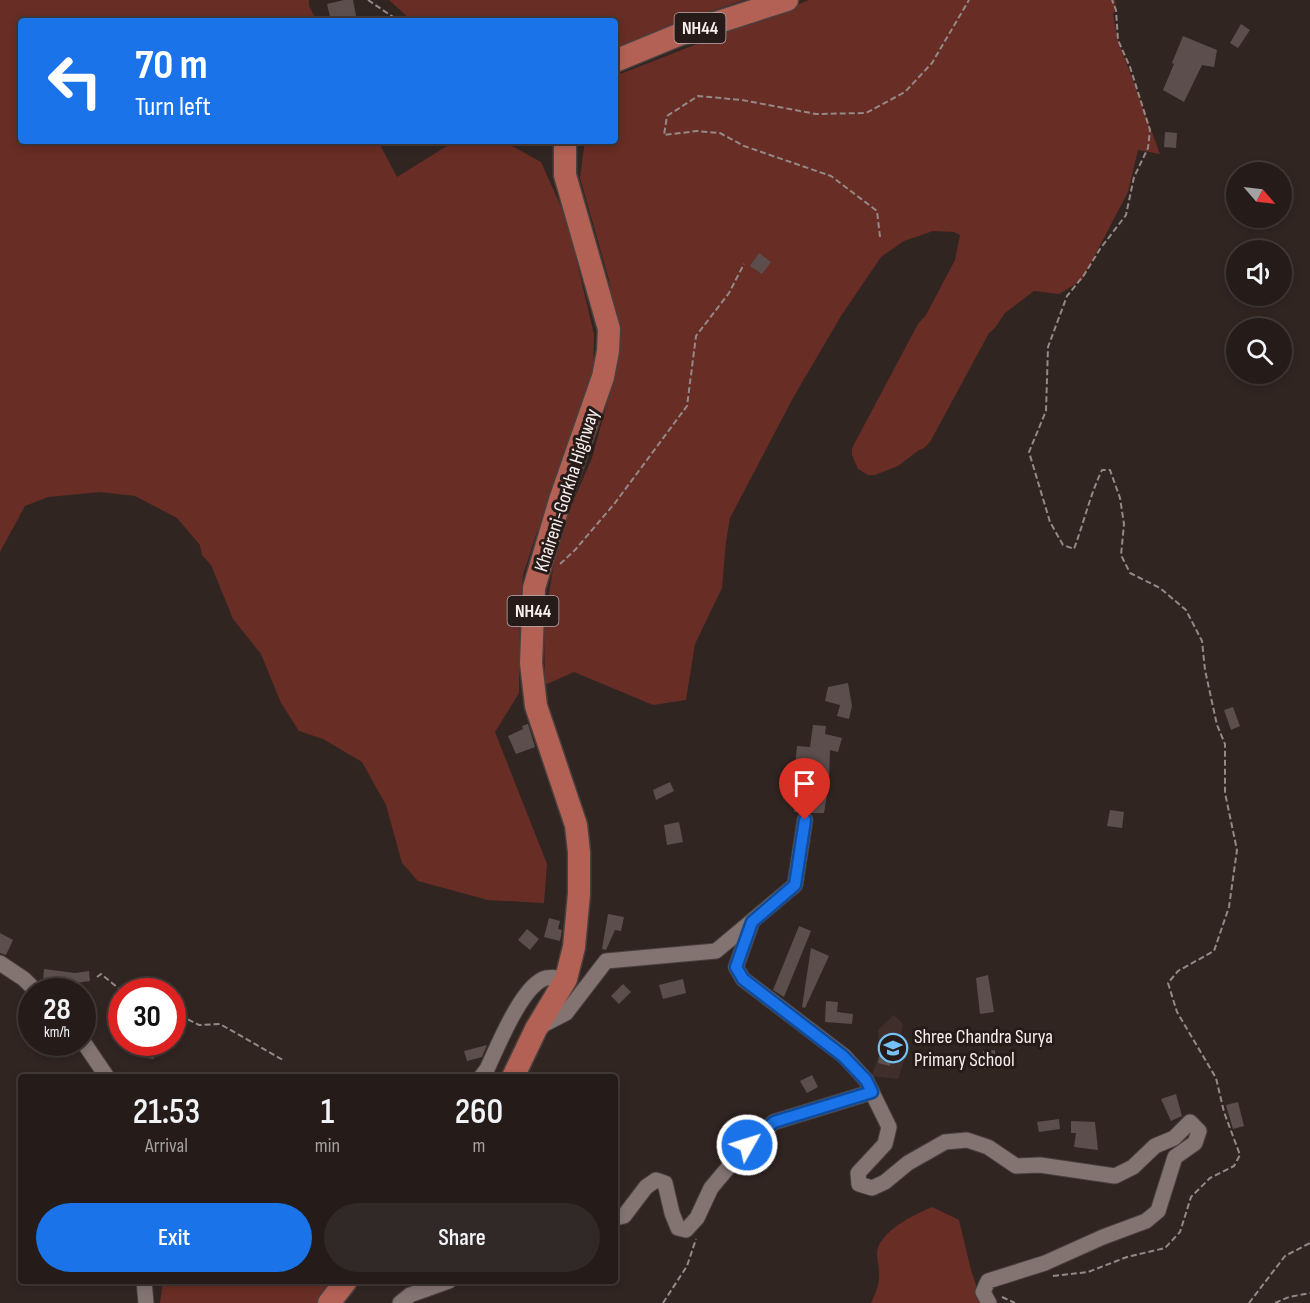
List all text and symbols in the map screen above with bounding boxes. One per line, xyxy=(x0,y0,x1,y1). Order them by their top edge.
road number: NH44 xyxy=(674,13,726,43)
text: 70 m xyxy=(135,40,208,91)
icon: left xyxy=(36,42,114,120)
text: Turn left xyxy=(135,91,211,123)
north arrow xyxy=(1226,162,1292,228)
map controls xyxy=(1226,162,1292,384)
button: sound xyxy=(1226,240,1292,306)
button: search xyxy=(1226,318,1292,384)
street label: Khaireni-Gorkha Highway xyxy=(529,406,605,575)
road number: NH44 xyxy=(508,596,558,626)
pin xyxy=(779,758,830,820)
icon: arrive xyxy=(788,767,821,800)
speed limit sign: 30 xyxy=(108,978,186,1056)
text: 28 xyxy=(43,992,71,1028)
text: km/h xyxy=(44,1023,70,1042)
place label: Shree Chandra Surya Primary School xyxy=(914,1025,1053,1072)
school or university icon: Shree Chandra Surya Primary School xyxy=(877,1032,909,1064)
text: 21:53 xyxy=(133,1091,200,1134)
text: 1 xyxy=(321,1091,334,1134)
text: 260 xyxy=(455,1091,503,1134)
position arrow xyxy=(715,1113,779,1177)
text: Arrival xyxy=(145,1134,188,1158)
text: min xyxy=(315,1134,340,1158)
text: m xyxy=(473,1134,485,1158)
button: Exit xyxy=(36,1203,312,1272)
button: Share xyxy=(324,1203,600,1272)

